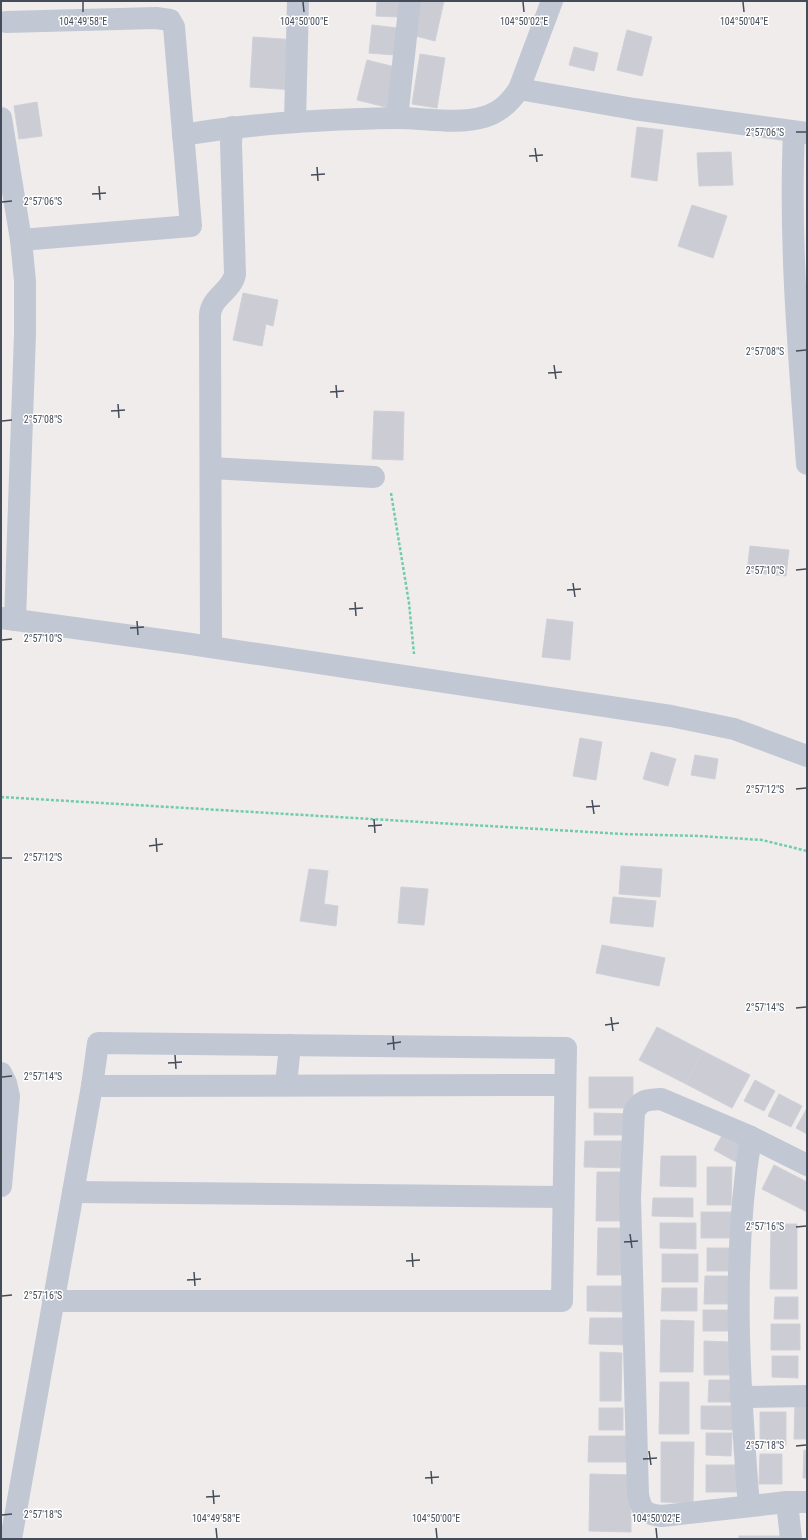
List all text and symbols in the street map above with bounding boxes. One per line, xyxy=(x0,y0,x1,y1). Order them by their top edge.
text: 104°49'58"E xyxy=(59,16,107,27)
text: 104°50'00"E xyxy=(280,16,328,27)
text: 104°50'02"E xyxy=(500,16,548,27)
text: 104°50'04"E xyxy=(720,16,768,27)
text: 2°57'06"S xyxy=(746,127,784,138)
text: 2°57'06"S xyxy=(24,196,62,207)
text: 2°57'08"S xyxy=(746,346,784,357)
text: 2°57'08"S xyxy=(24,414,62,425)
text: 2°57'10"S xyxy=(746,565,784,576)
text: 2°57'10"S xyxy=(24,633,62,644)
text: 2°57'12"S xyxy=(746,784,784,795)
text: 2°57'12"S xyxy=(24,852,62,863)
text: 2°57'14"S xyxy=(746,1002,784,1013)
text: 2°57'14"S xyxy=(24,1071,62,1082)
text: 2°57'16"S xyxy=(746,1221,784,1232)
text: 2°57'16"S xyxy=(24,1290,62,1301)
text: 2°57'18"S xyxy=(746,1440,784,1451)
text: 2°57'18"S xyxy=(24,1509,62,1520)
text: 104°49'58"E xyxy=(192,1513,240,1524)
text: 104°50'00"E xyxy=(412,1513,460,1524)
text: 104°50'02"E xyxy=(632,1513,680,1524)

